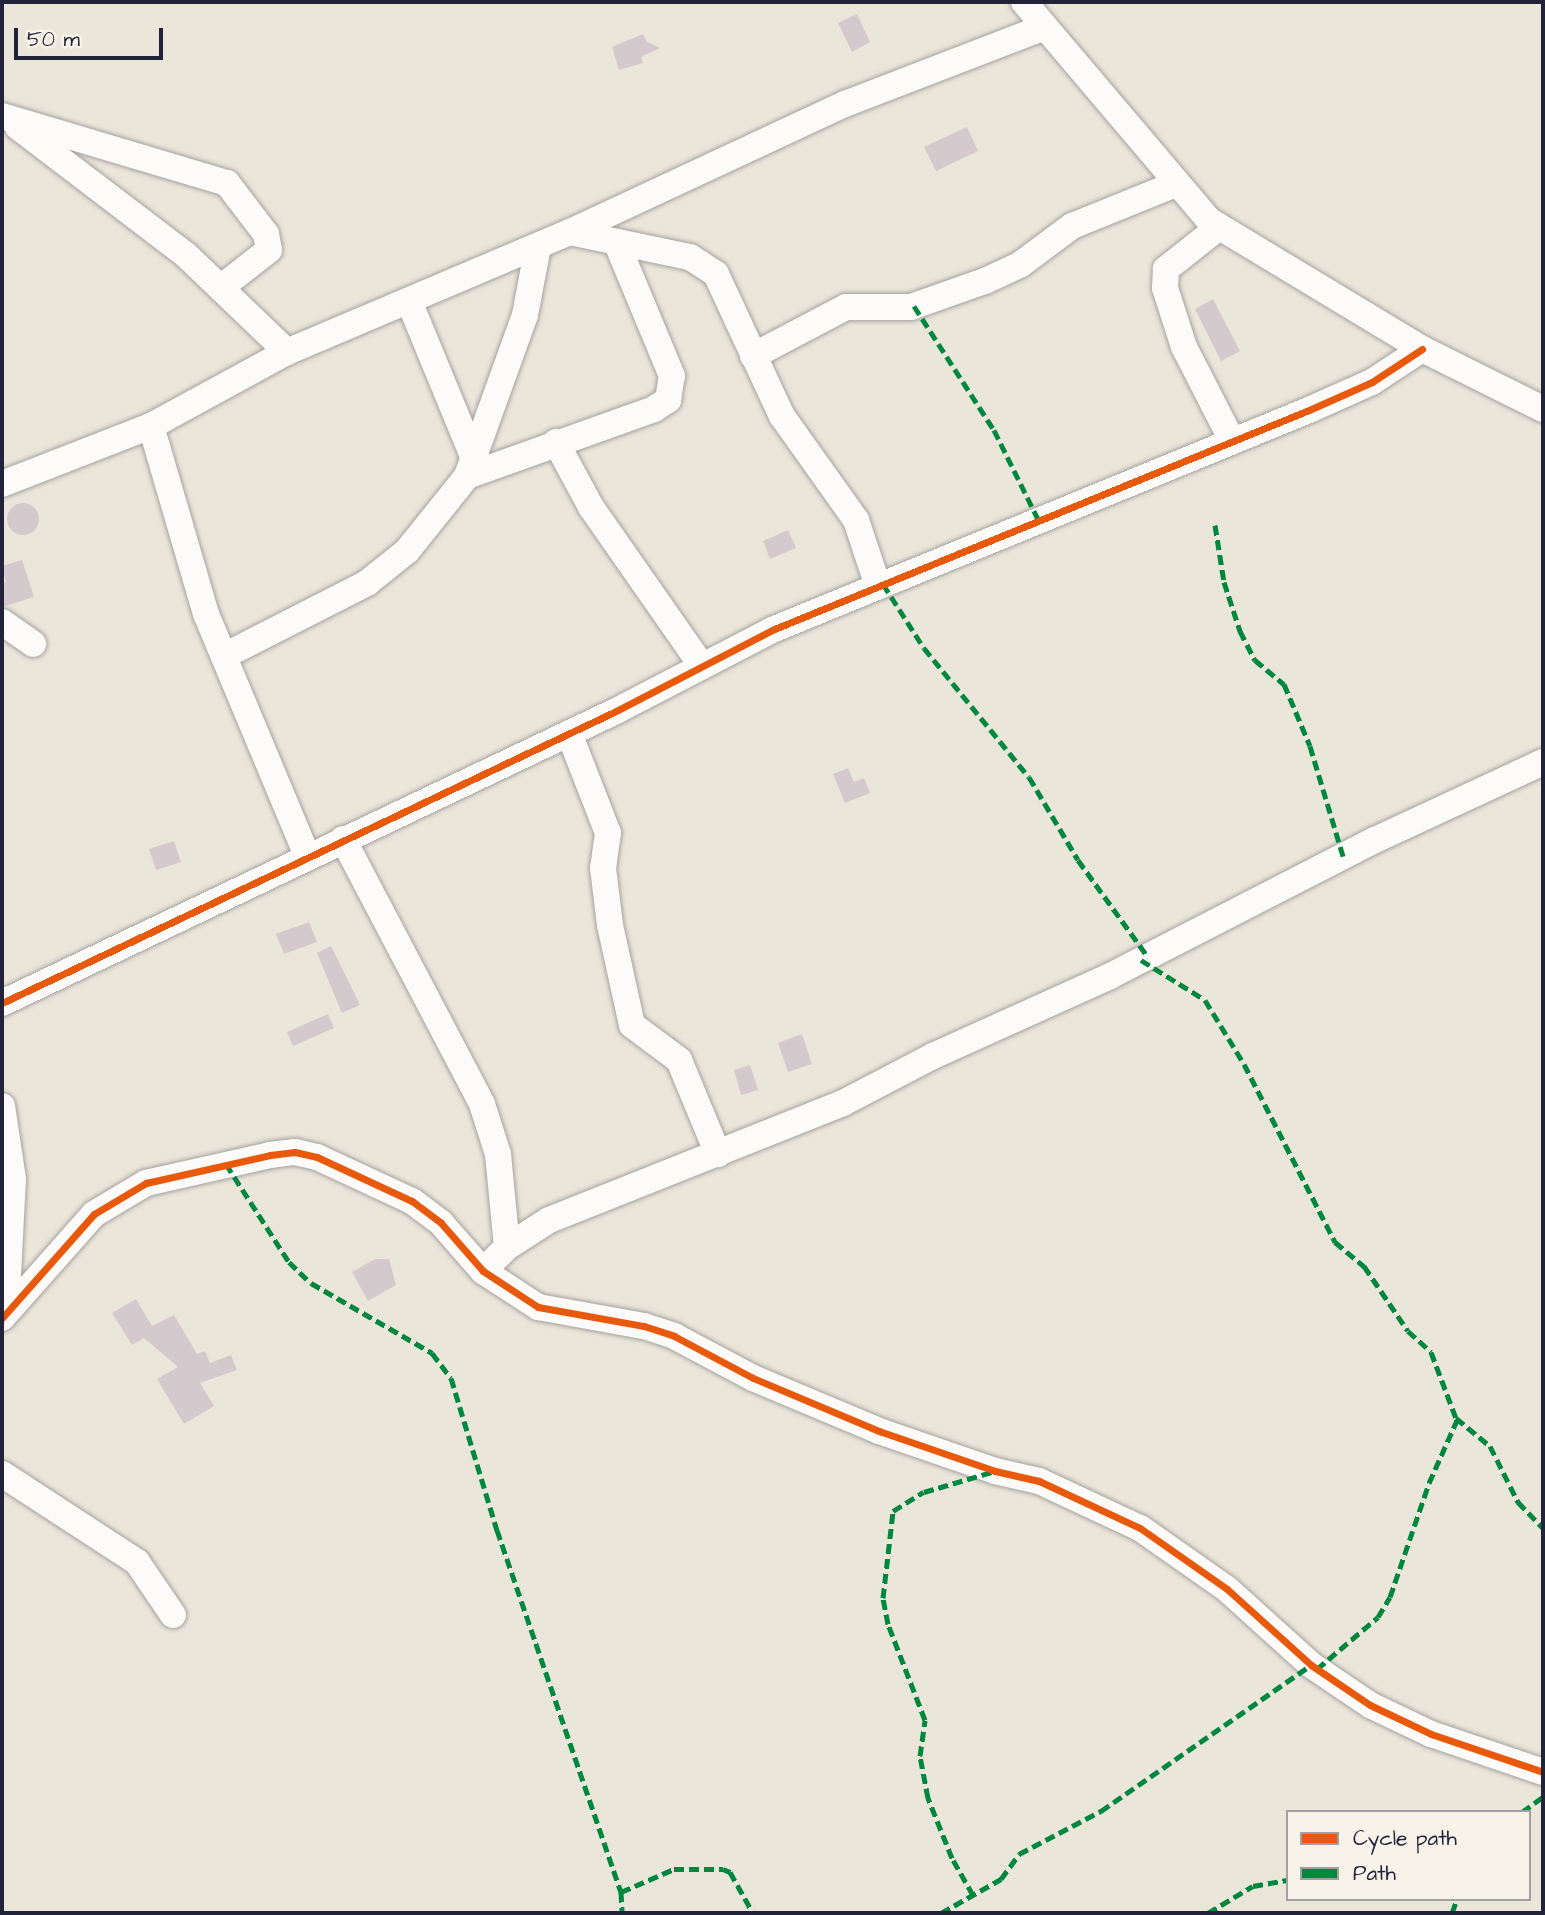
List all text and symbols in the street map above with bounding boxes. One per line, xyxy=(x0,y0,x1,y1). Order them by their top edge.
scale bar xyxy=(18,14,166,58)
text: 50 m xyxy=(27,25,80,54)
legend xyxy=(1286,1810,1531,1901)
text: Cycle path xyxy=(1353,1824,1457,1853)
text: Path xyxy=(1353,1859,1396,1888)

